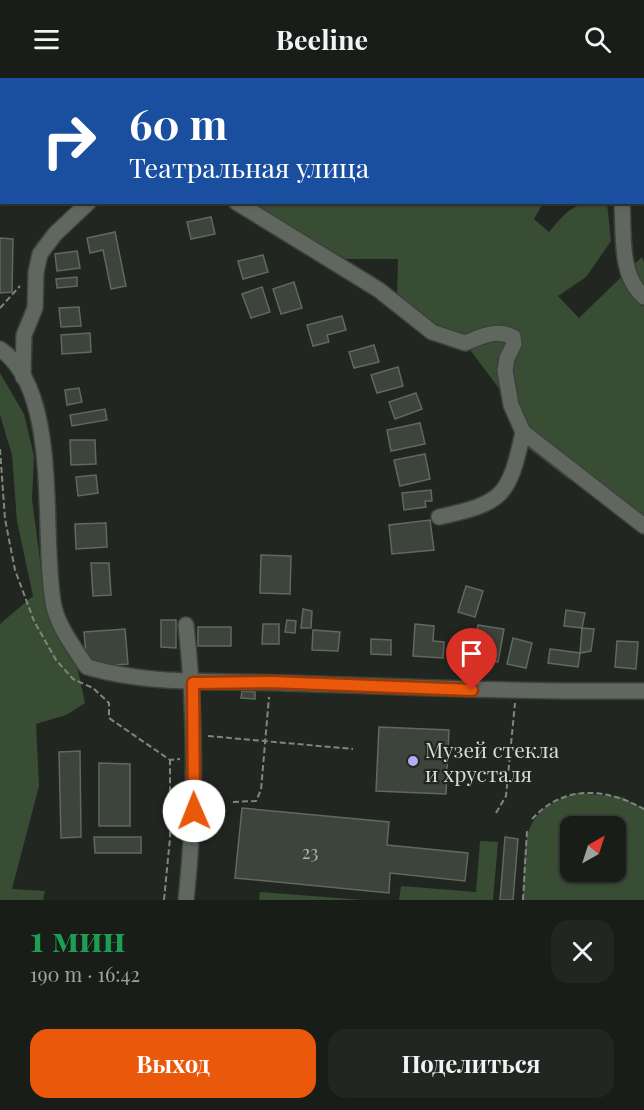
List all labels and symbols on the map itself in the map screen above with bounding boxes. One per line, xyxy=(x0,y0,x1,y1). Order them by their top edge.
pin xyxy=(446,628,497,690)
place label: Музей стекла и хрусталя xyxy=(425,735,560,787)
marker: Музей стекла и хрусталя xyxy=(406,754,420,768)
position arrow xyxy=(162,779,226,843)
north arrow xyxy=(560,816,626,882)
house number: 23 xyxy=(302,840,318,864)

